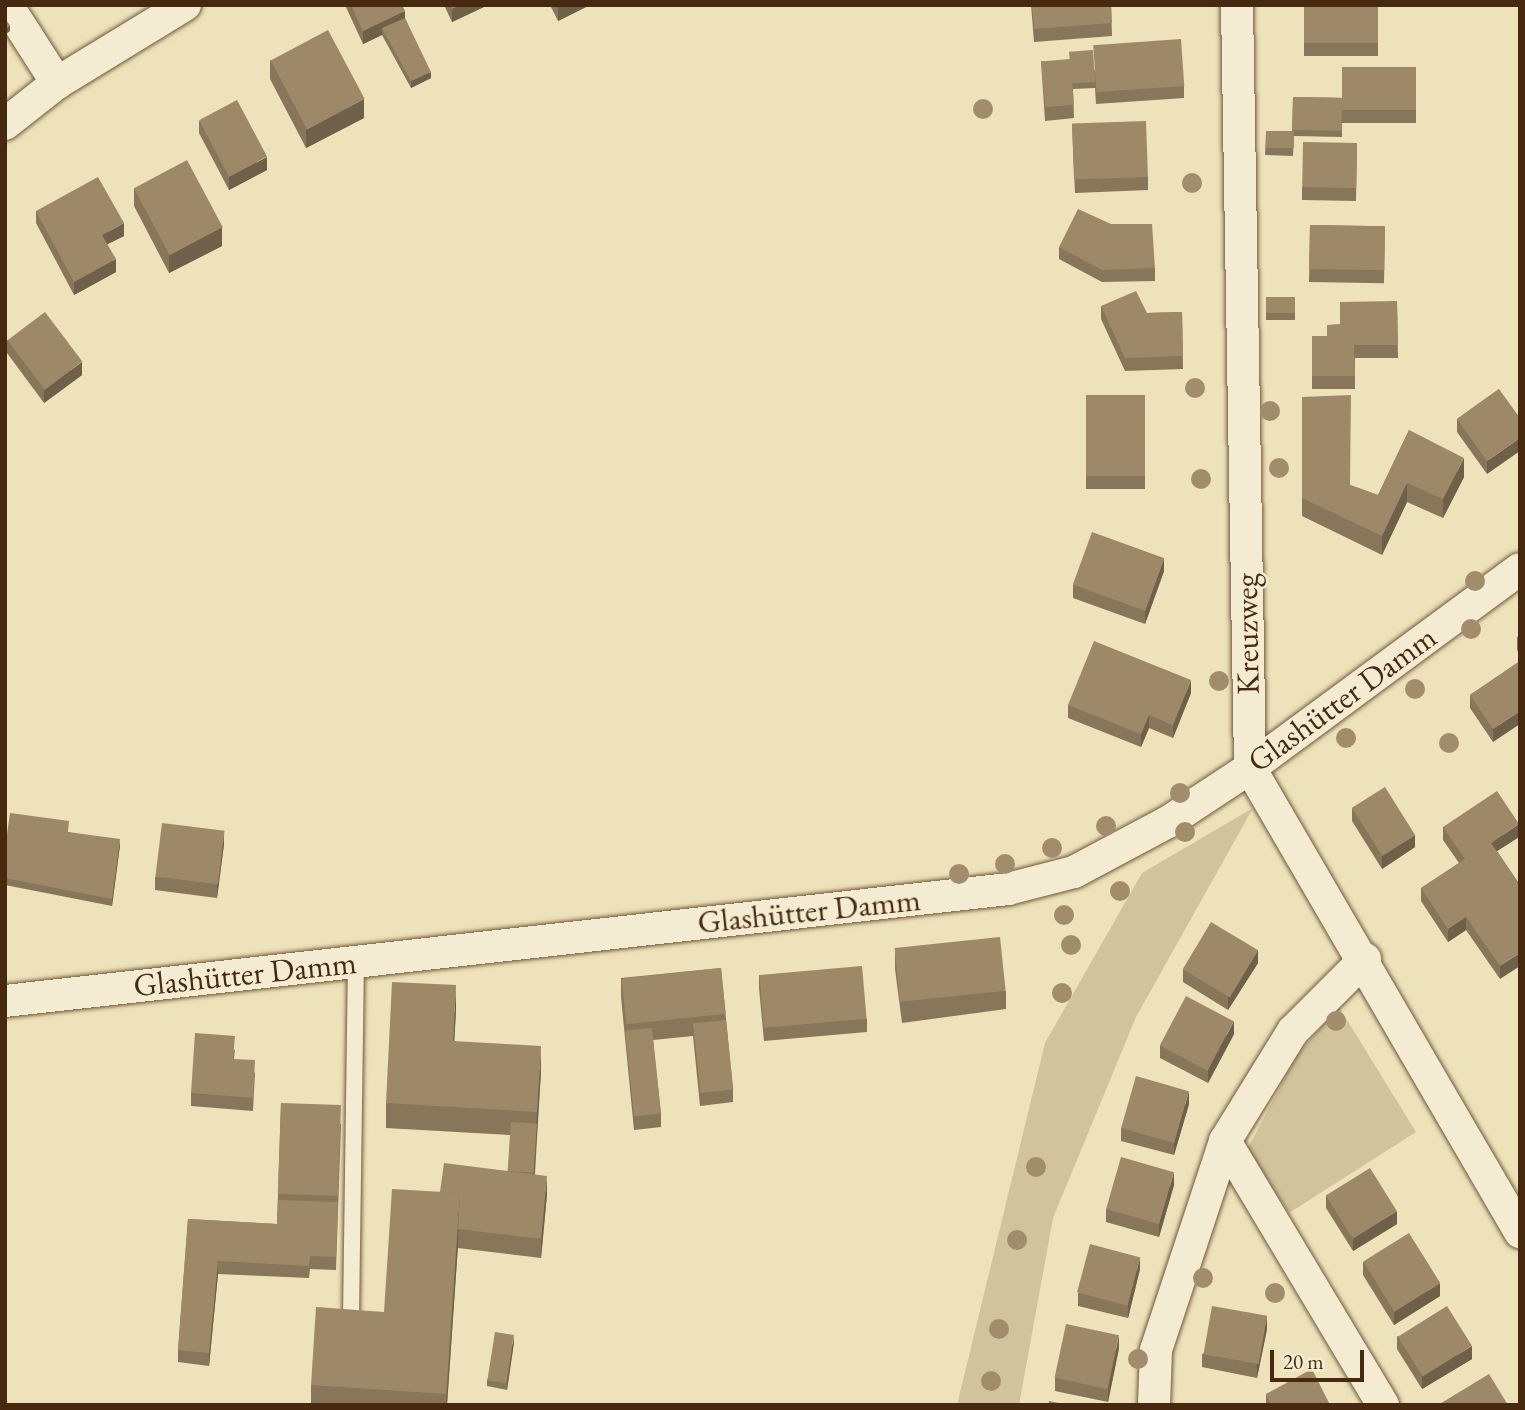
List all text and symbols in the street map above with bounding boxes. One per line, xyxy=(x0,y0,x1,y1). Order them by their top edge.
street label: Kreuzweg xyxy=(1227,573,1267,695)
street label: Glashütter Damm xyxy=(1240,618,1444,780)
street label: Glashütter Damm xyxy=(696,880,922,942)
street label: Glashütter Damm xyxy=(132,943,358,1005)
scale bar xyxy=(1273,1336,1368,1380)
text: 20 m xyxy=(1283,1348,1324,1375)

